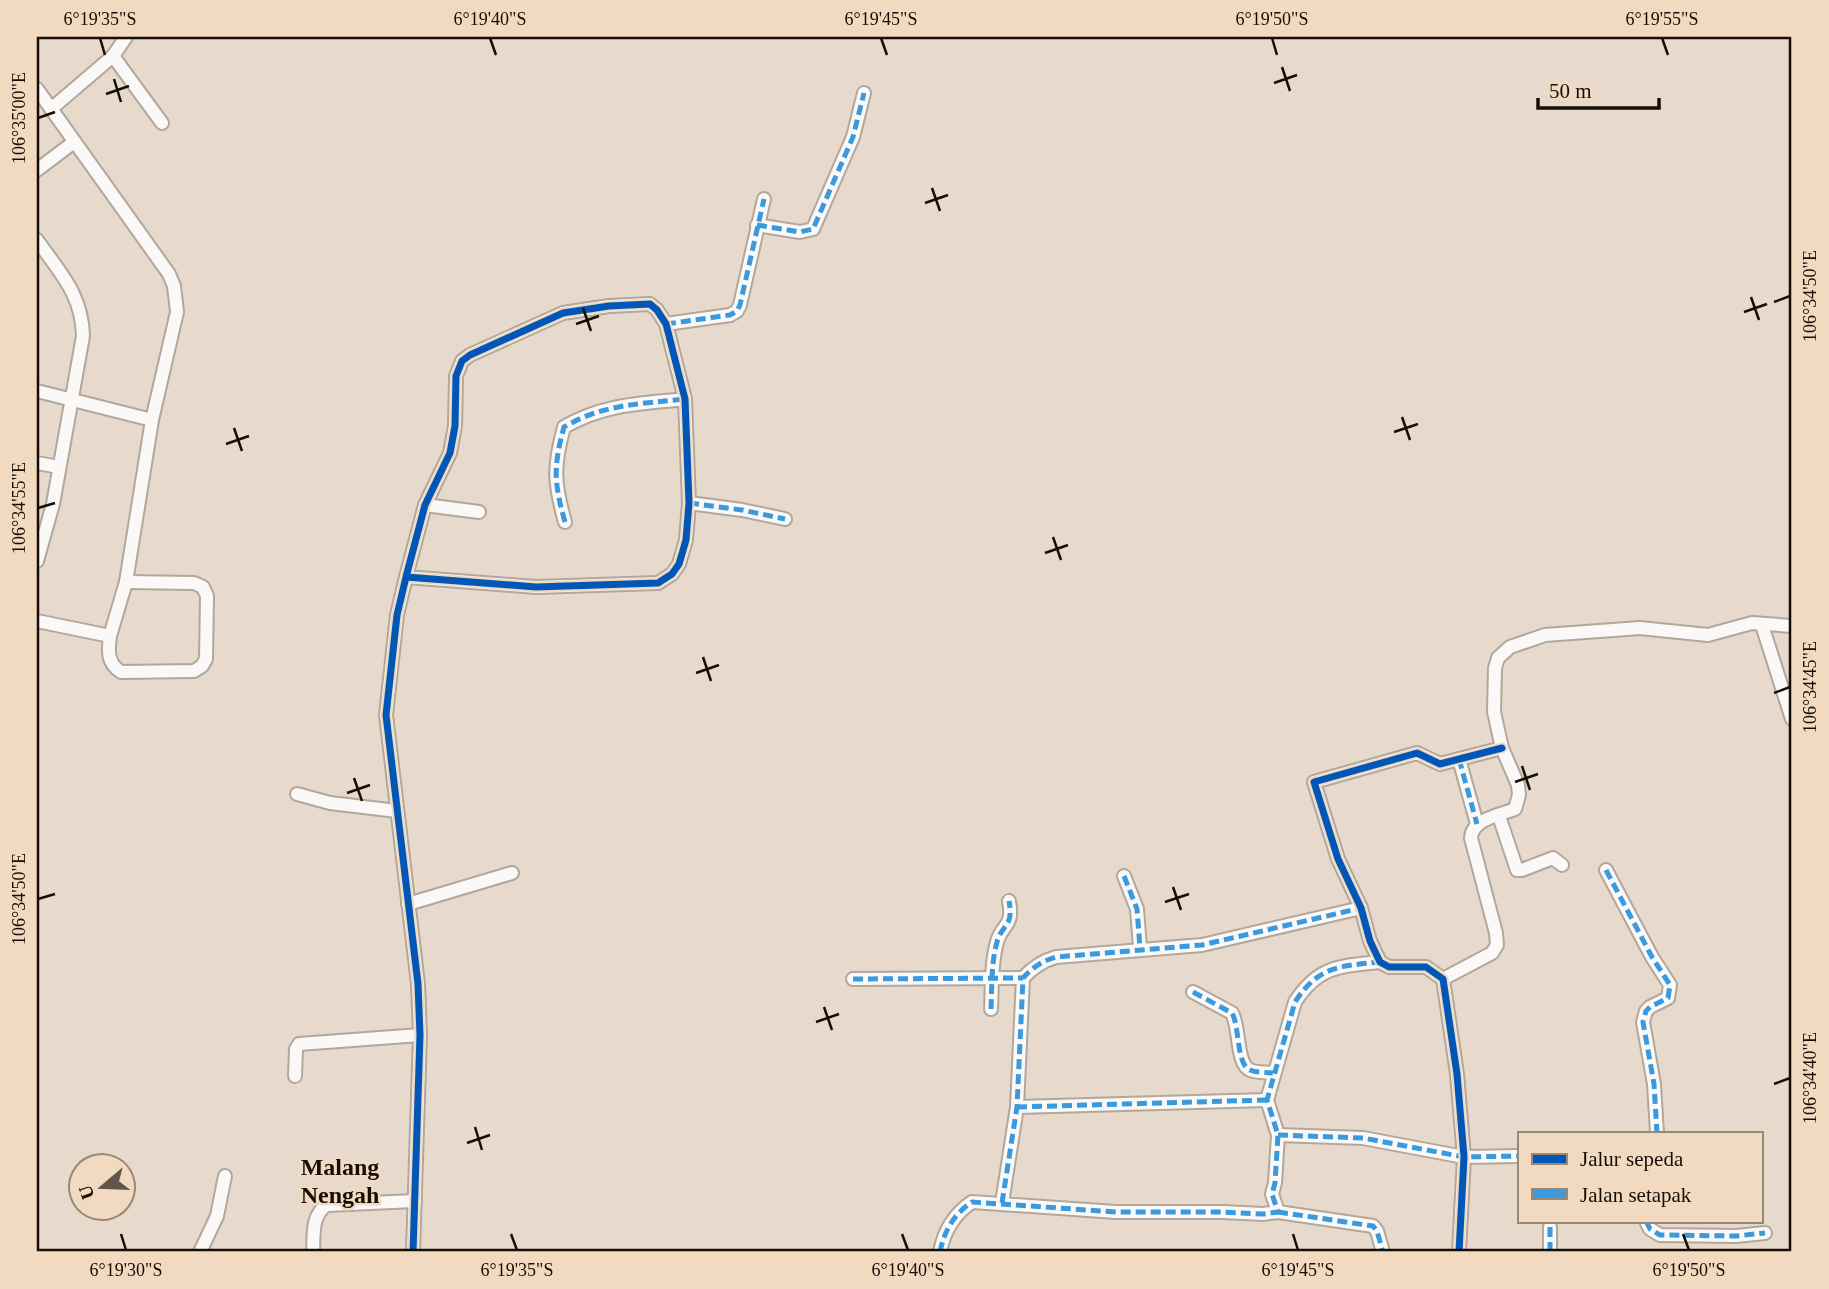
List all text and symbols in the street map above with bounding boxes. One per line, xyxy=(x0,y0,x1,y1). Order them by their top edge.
text: 6°19'35"S xyxy=(64,9,136,29)
text: 6°19'40"S xyxy=(454,9,526,29)
text: 6°19'45"S xyxy=(845,9,917,29)
text: 6°19'50"S xyxy=(1236,9,1308,29)
text: 6°19'55"S xyxy=(1626,9,1698,29)
scale bar xyxy=(1538,66,1659,110)
text: 106°35'00"E xyxy=(9,72,29,164)
text: 50 m xyxy=(1549,79,1592,103)
text: 106°34'50"E xyxy=(1800,250,1820,342)
text: 106°34'55"E xyxy=(9,462,29,554)
text: 106°34'45"E xyxy=(1800,641,1820,733)
text: 106°34'50"E xyxy=(9,853,29,945)
text: 106°34'40"E xyxy=(1800,1032,1820,1124)
legend xyxy=(1518,1132,1762,1222)
text: Jalur sepeda xyxy=(1580,1147,1684,1171)
north arrow xyxy=(66,1152,136,1222)
district label: Malang Nengah xyxy=(301,1154,379,1208)
text: U xyxy=(74,1182,99,1202)
text: Jalan setapak xyxy=(1580,1183,1692,1207)
text: 6°19'30"S xyxy=(90,1260,162,1280)
text: 6°19'35"S xyxy=(481,1260,553,1280)
text: 6°19'40"S xyxy=(872,1260,944,1280)
text: 6°19'45"S xyxy=(1262,1260,1334,1280)
text: 6°19'50"S xyxy=(1653,1260,1725,1280)

